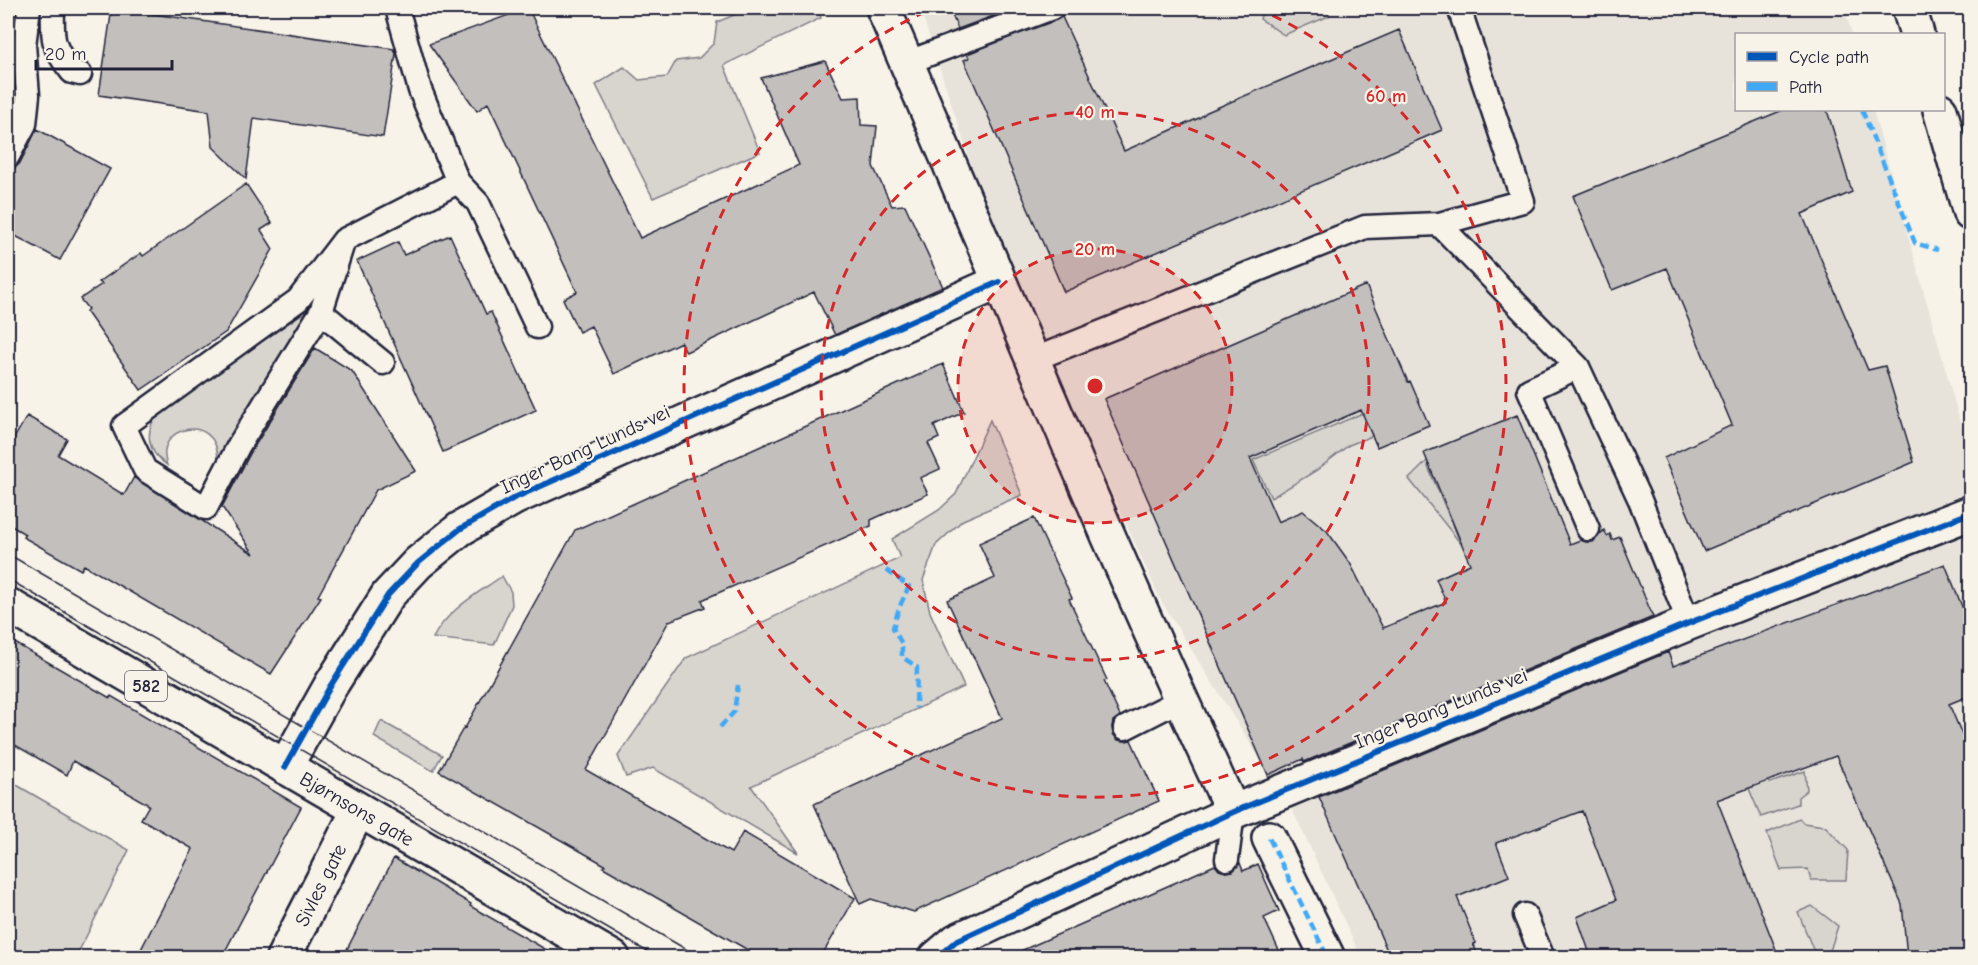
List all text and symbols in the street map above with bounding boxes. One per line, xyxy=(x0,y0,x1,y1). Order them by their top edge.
scale bar xyxy=(36,33,172,71)
legend xyxy=(1735,33,1945,111)
text: 20 m xyxy=(45,44,86,65)
text: Cycle path xyxy=(1789,47,1869,68)
text: Path xyxy=(1789,77,1822,98)
text: 60 m xyxy=(1366,86,1406,107)
text: 40 m xyxy=(1075,102,1115,123)
text: 20 m xyxy=(1075,239,1115,260)
centre of rings xyxy=(1085,376,1105,396)
street label: Inger Bang Lunds vei xyxy=(497,400,674,499)
street label: Inger Bang Lunds vei xyxy=(1351,663,1531,754)
road number: 582 xyxy=(125,671,167,701)
street label: Bjørnsons gate xyxy=(296,767,418,851)
street label: Sivles gate xyxy=(290,840,351,930)

